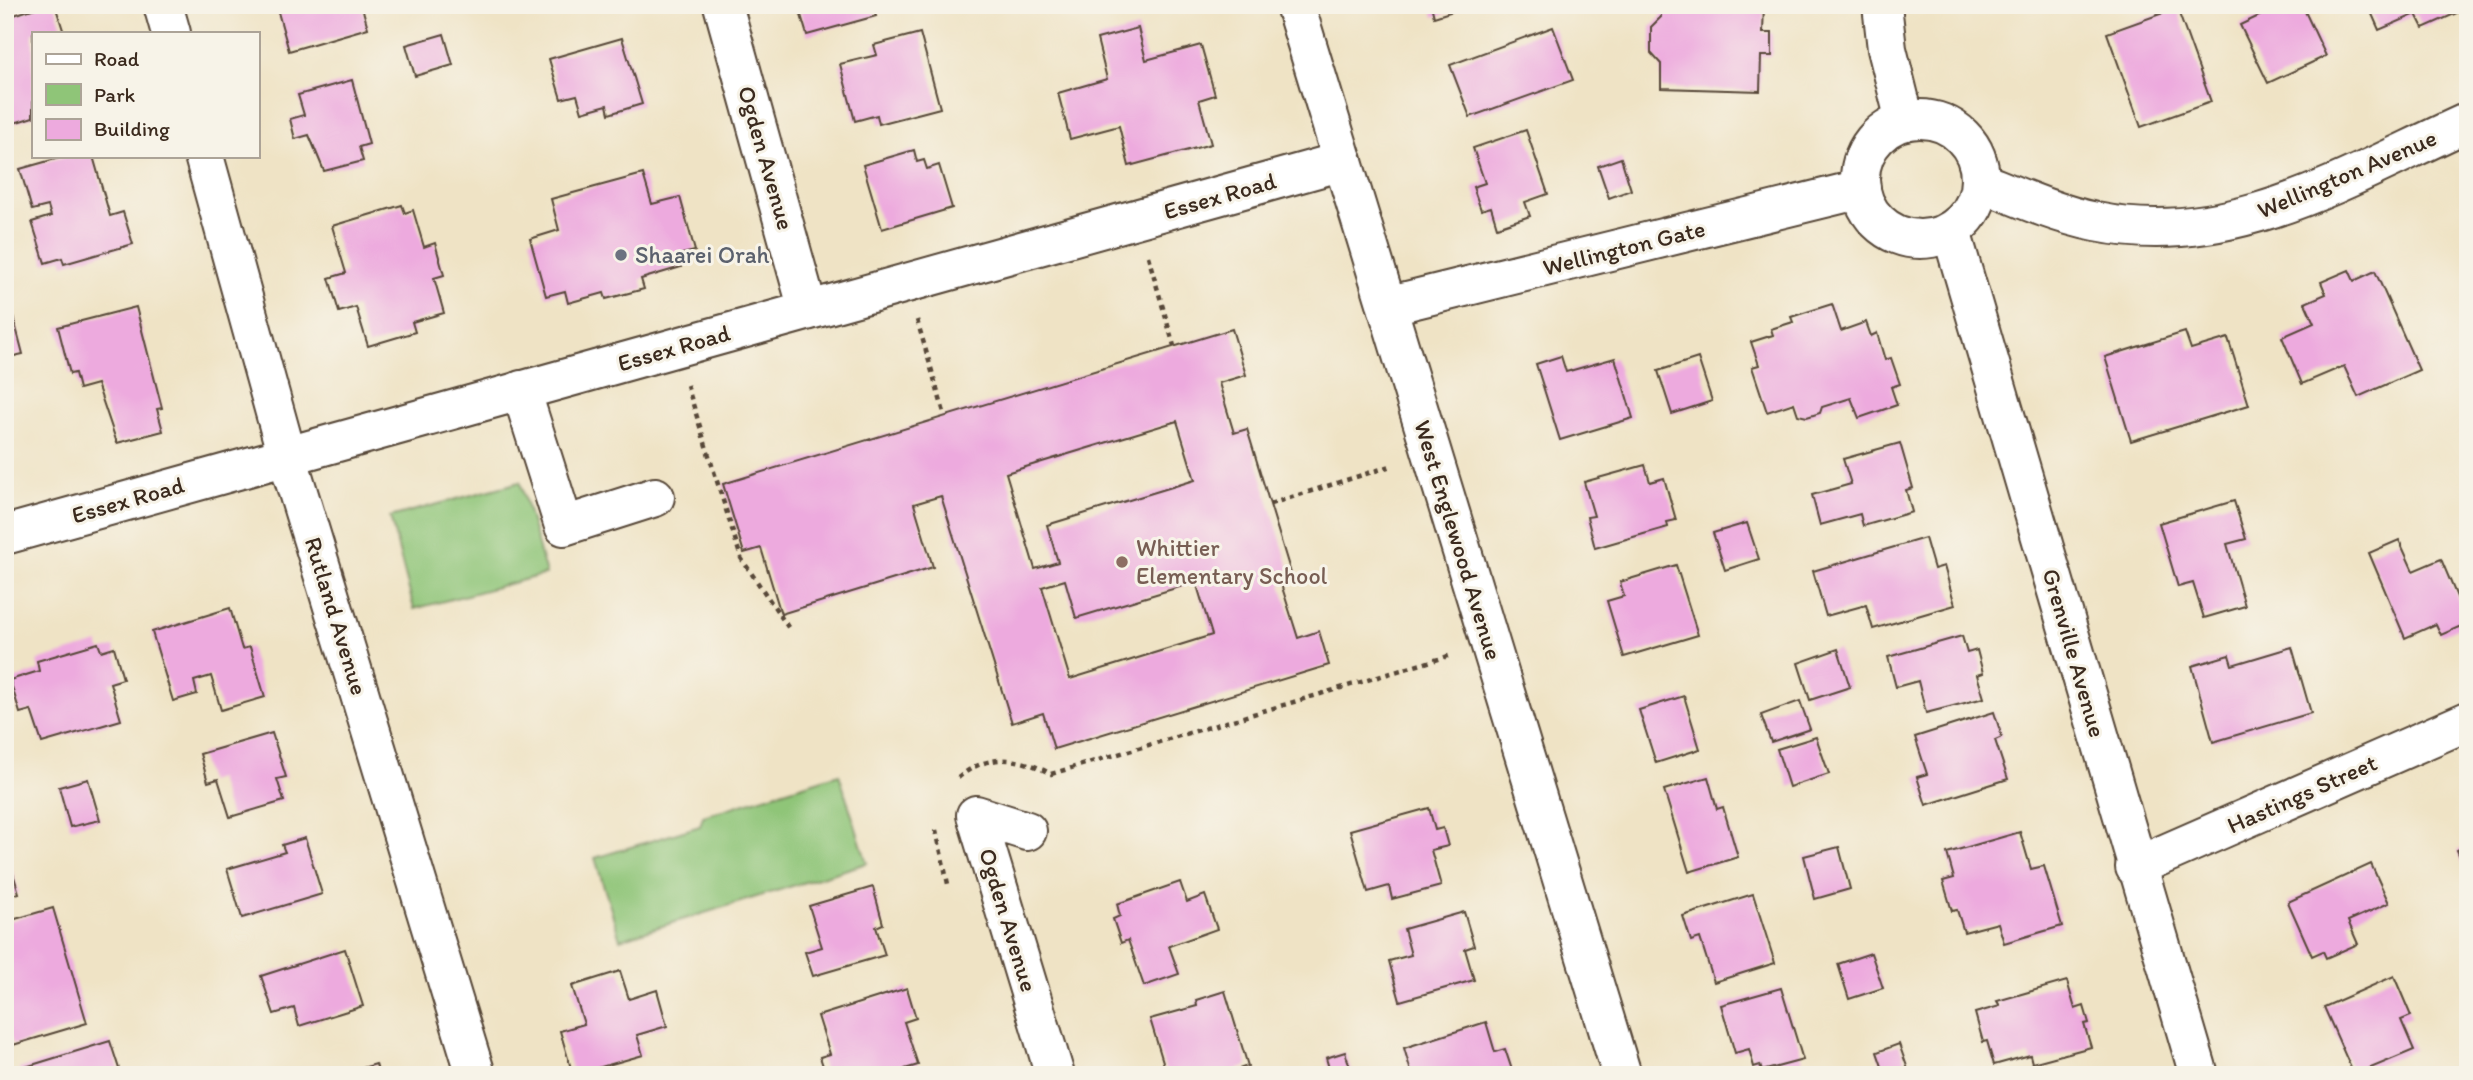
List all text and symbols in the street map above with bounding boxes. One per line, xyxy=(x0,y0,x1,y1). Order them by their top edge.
legend xyxy=(32,32,259,158)
text: Road xyxy=(94,46,140,71)
text: Park xyxy=(94,82,136,107)
street label: Ogden Avenue xyxy=(732,83,801,233)
text: Building xyxy=(94,116,170,141)
street label: Wellington Avenue xyxy=(2253,123,2441,224)
street label: Essex Road xyxy=(1160,166,1279,225)
street label: Wellington Gate xyxy=(1540,213,1708,282)
place label: Shaarei Orah xyxy=(635,240,770,269)
marker: Shaarei Orah xyxy=(613,247,629,263)
street label: Essex Road xyxy=(614,318,733,377)
street label: West Englewood Avenue xyxy=(1408,416,1509,663)
street label: Essex Road xyxy=(68,470,187,529)
street label: Rutland Avenue xyxy=(299,533,374,698)
place label: Whittier Elementary School xyxy=(1136,533,1328,590)
marker: Whittier Elementary School xyxy=(1114,554,1130,570)
street label: Grenville Avenue xyxy=(2037,565,2112,741)
street label: Hastings Street xyxy=(2222,748,2381,839)
street label: Ogden Avenue xyxy=(973,845,1044,995)

